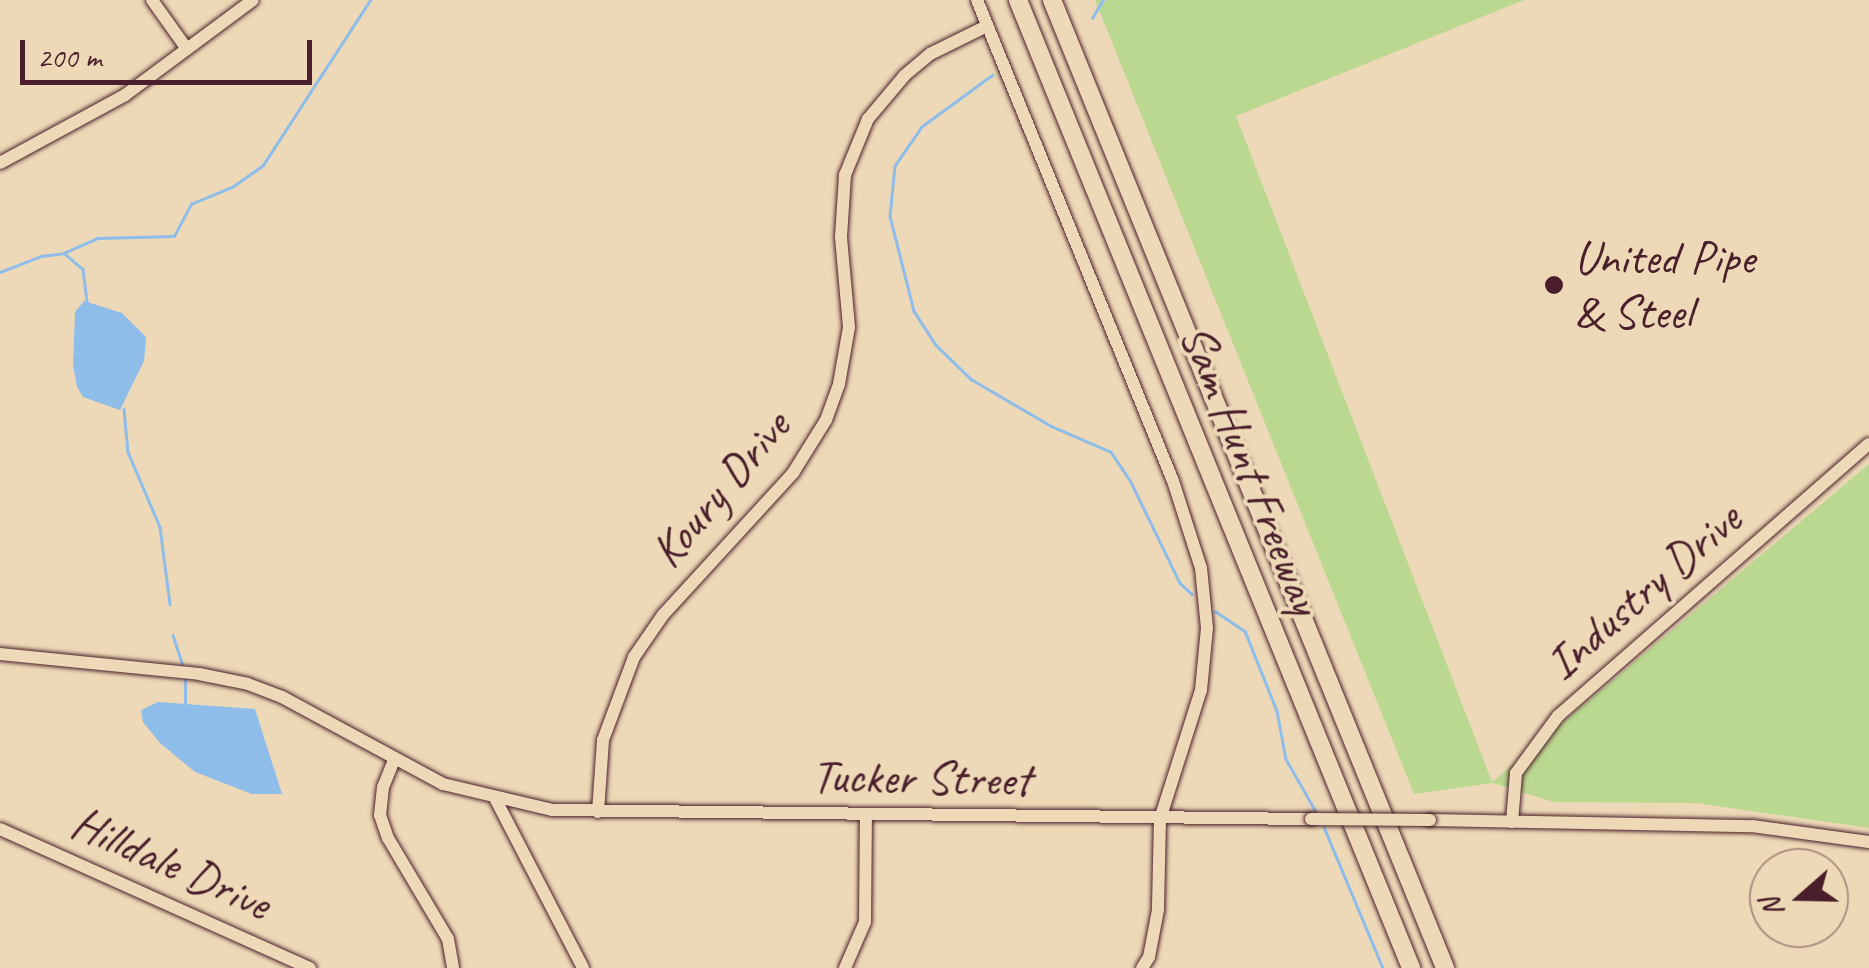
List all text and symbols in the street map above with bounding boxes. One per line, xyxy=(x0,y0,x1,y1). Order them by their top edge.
scale bar xyxy=(25,20,318,82)
text: 200 m xyxy=(37,38,102,76)
place label: United Pipe & Steel xyxy=(1574,228,1755,341)
marker: United Pipe & Steel xyxy=(1543,274,1565,296)
street label: Sam Hunt Freeway xyxy=(1167,316,1335,622)
street label: Koury Drive xyxy=(638,399,802,579)
street label: Industry Drive xyxy=(1533,490,1753,692)
street label: Tucker Street xyxy=(811,747,1031,809)
street label: Hilldale Drive xyxy=(62,794,280,932)
north arrow xyxy=(1749,848,1849,948)
text: N xyxy=(1753,894,1792,922)

